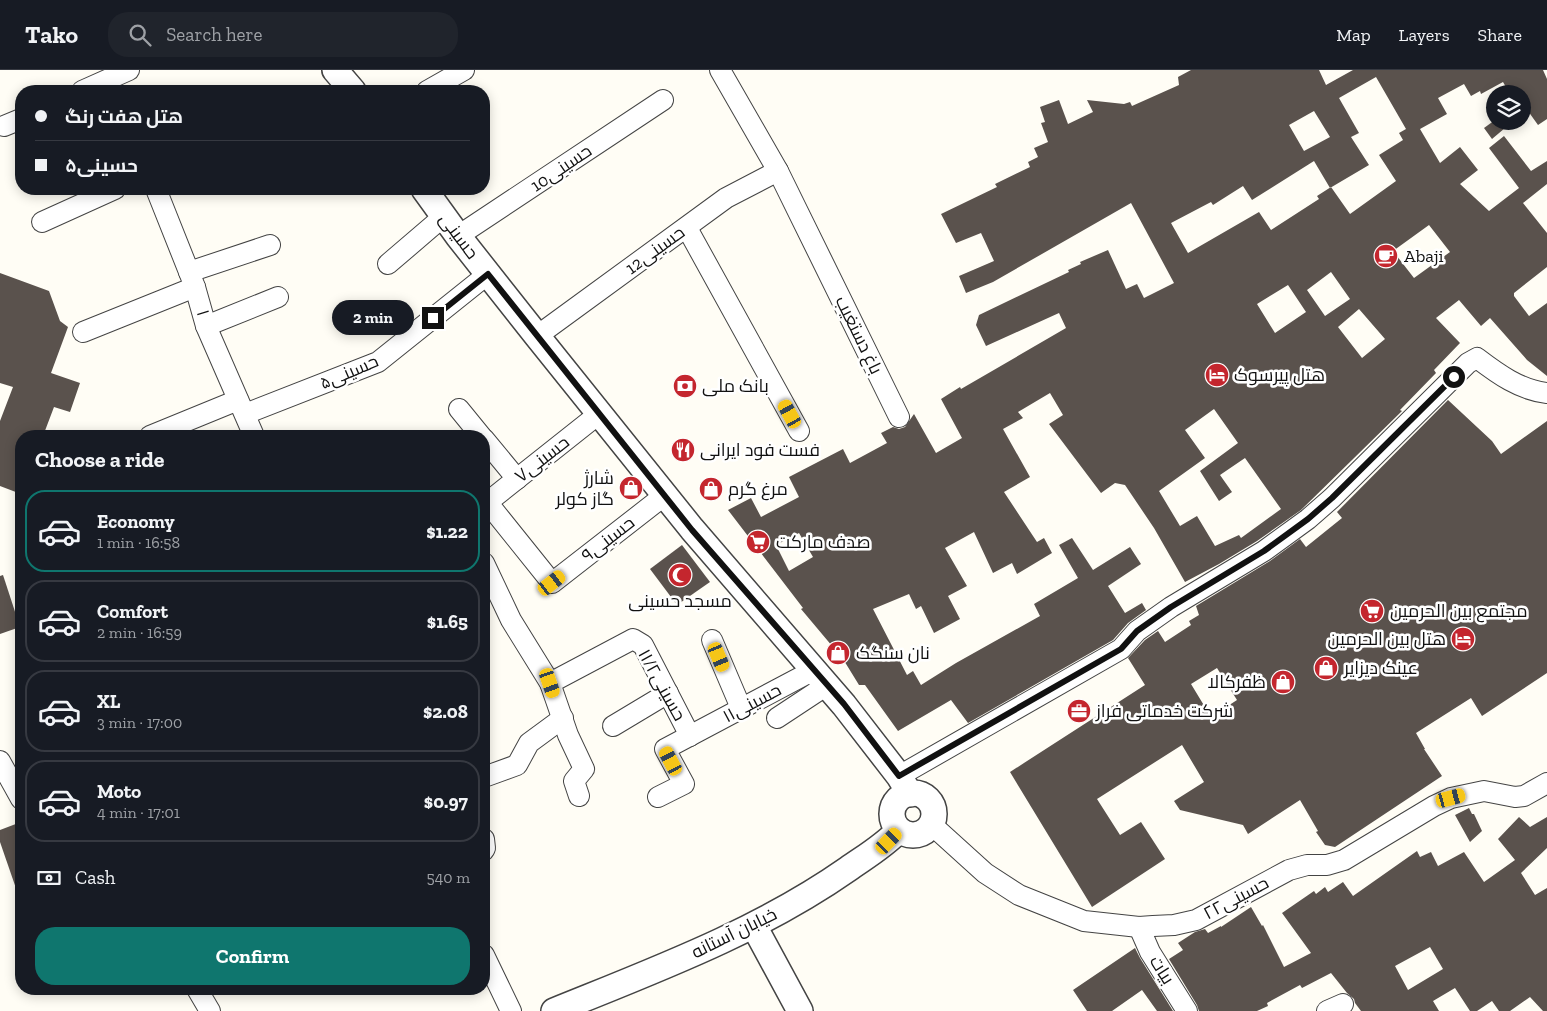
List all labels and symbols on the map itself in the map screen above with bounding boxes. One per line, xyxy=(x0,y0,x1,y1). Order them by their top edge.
street label: حسینی10 xyxy=(526,140,596,196)
street label: حسینی xyxy=(435,209,483,263)
street label: حسینی12 xyxy=(621,221,689,279)
cafe icon: Abaji xyxy=(1373,243,1399,269)
place label: Abaji xyxy=(1404,245,1444,267)
street label: باغ دستغیب xyxy=(830,292,887,378)
callout: 2 min xyxy=(333,300,416,336)
street label: ۱ xyxy=(192,307,214,319)
route end xyxy=(422,307,444,329)
street label: حسینی۵ xyxy=(316,350,382,394)
hotel icon: هتل پیرسوک xyxy=(1204,362,1230,388)
place label: هتل پیرسوک xyxy=(1234,364,1325,387)
route start xyxy=(1443,366,1465,388)
bank icon: بانک ملی xyxy=(672,373,698,399)
place label: بانک ملی xyxy=(702,375,769,397)
car xyxy=(776,397,803,431)
street label: حسینی۷ xyxy=(510,431,574,487)
restaurant icon: فست فود ایرانی xyxy=(670,437,696,463)
place label: فست فود ایرانی xyxy=(700,439,820,461)
place label: شارژ گاز کولر xyxy=(555,467,614,510)
shop icon: شارژ گاز کولر xyxy=(618,475,644,501)
shop icon: مرغ گرم xyxy=(698,476,724,502)
place label: مرغ گرم xyxy=(728,478,788,501)
street label: حسینی۹ xyxy=(577,511,639,567)
supermarket icon: صدف مارکت xyxy=(745,529,771,555)
place label: صدف مارکت xyxy=(776,531,871,553)
mosque icon: مسجد حسینی xyxy=(667,562,693,588)
car xyxy=(535,568,568,598)
place label: مسجد حسینی xyxy=(628,590,732,612)
supermarket icon: مجتمع بین الحرمین xyxy=(1359,598,1385,624)
place label: مجتمع بین الحرمین xyxy=(1390,600,1528,623)
hotel icon: هتل بین‌ الحرمین xyxy=(1450,626,1476,652)
place label: هتل بین‌ الحرمین xyxy=(1327,628,1446,650)
car xyxy=(706,640,731,674)
shop icon: نان سنگک xyxy=(825,640,851,666)
place label: نان سنگک xyxy=(856,642,930,664)
street label: حسینی۱۱/۲ xyxy=(633,645,691,725)
shop icon: عینک دیزایر xyxy=(1313,655,1339,681)
place label: عینک دیزایر xyxy=(1343,657,1418,679)
car xyxy=(538,666,561,700)
shop icon: ظفرکالا xyxy=(1270,669,1296,695)
place label: ظفرکالا xyxy=(1208,671,1266,693)
street label: حسینی۱۱ xyxy=(719,678,785,728)
office icon: شرکت خدماتی فراز xyxy=(1066,698,1092,724)
place label: شرکت خدماتی فراز xyxy=(1095,700,1233,722)
car xyxy=(657,744,684,778)
car xyxy=(1434,787,1467,809)
car xyxy=(873,825,904,857)
street label: حسینی۲۲ xyxy=(1200,872,1272,924)
street label: خیابان آستانه xyxy=(688,903,780,963)
street label: بیات xyxy=(1145,952,1179,988)

